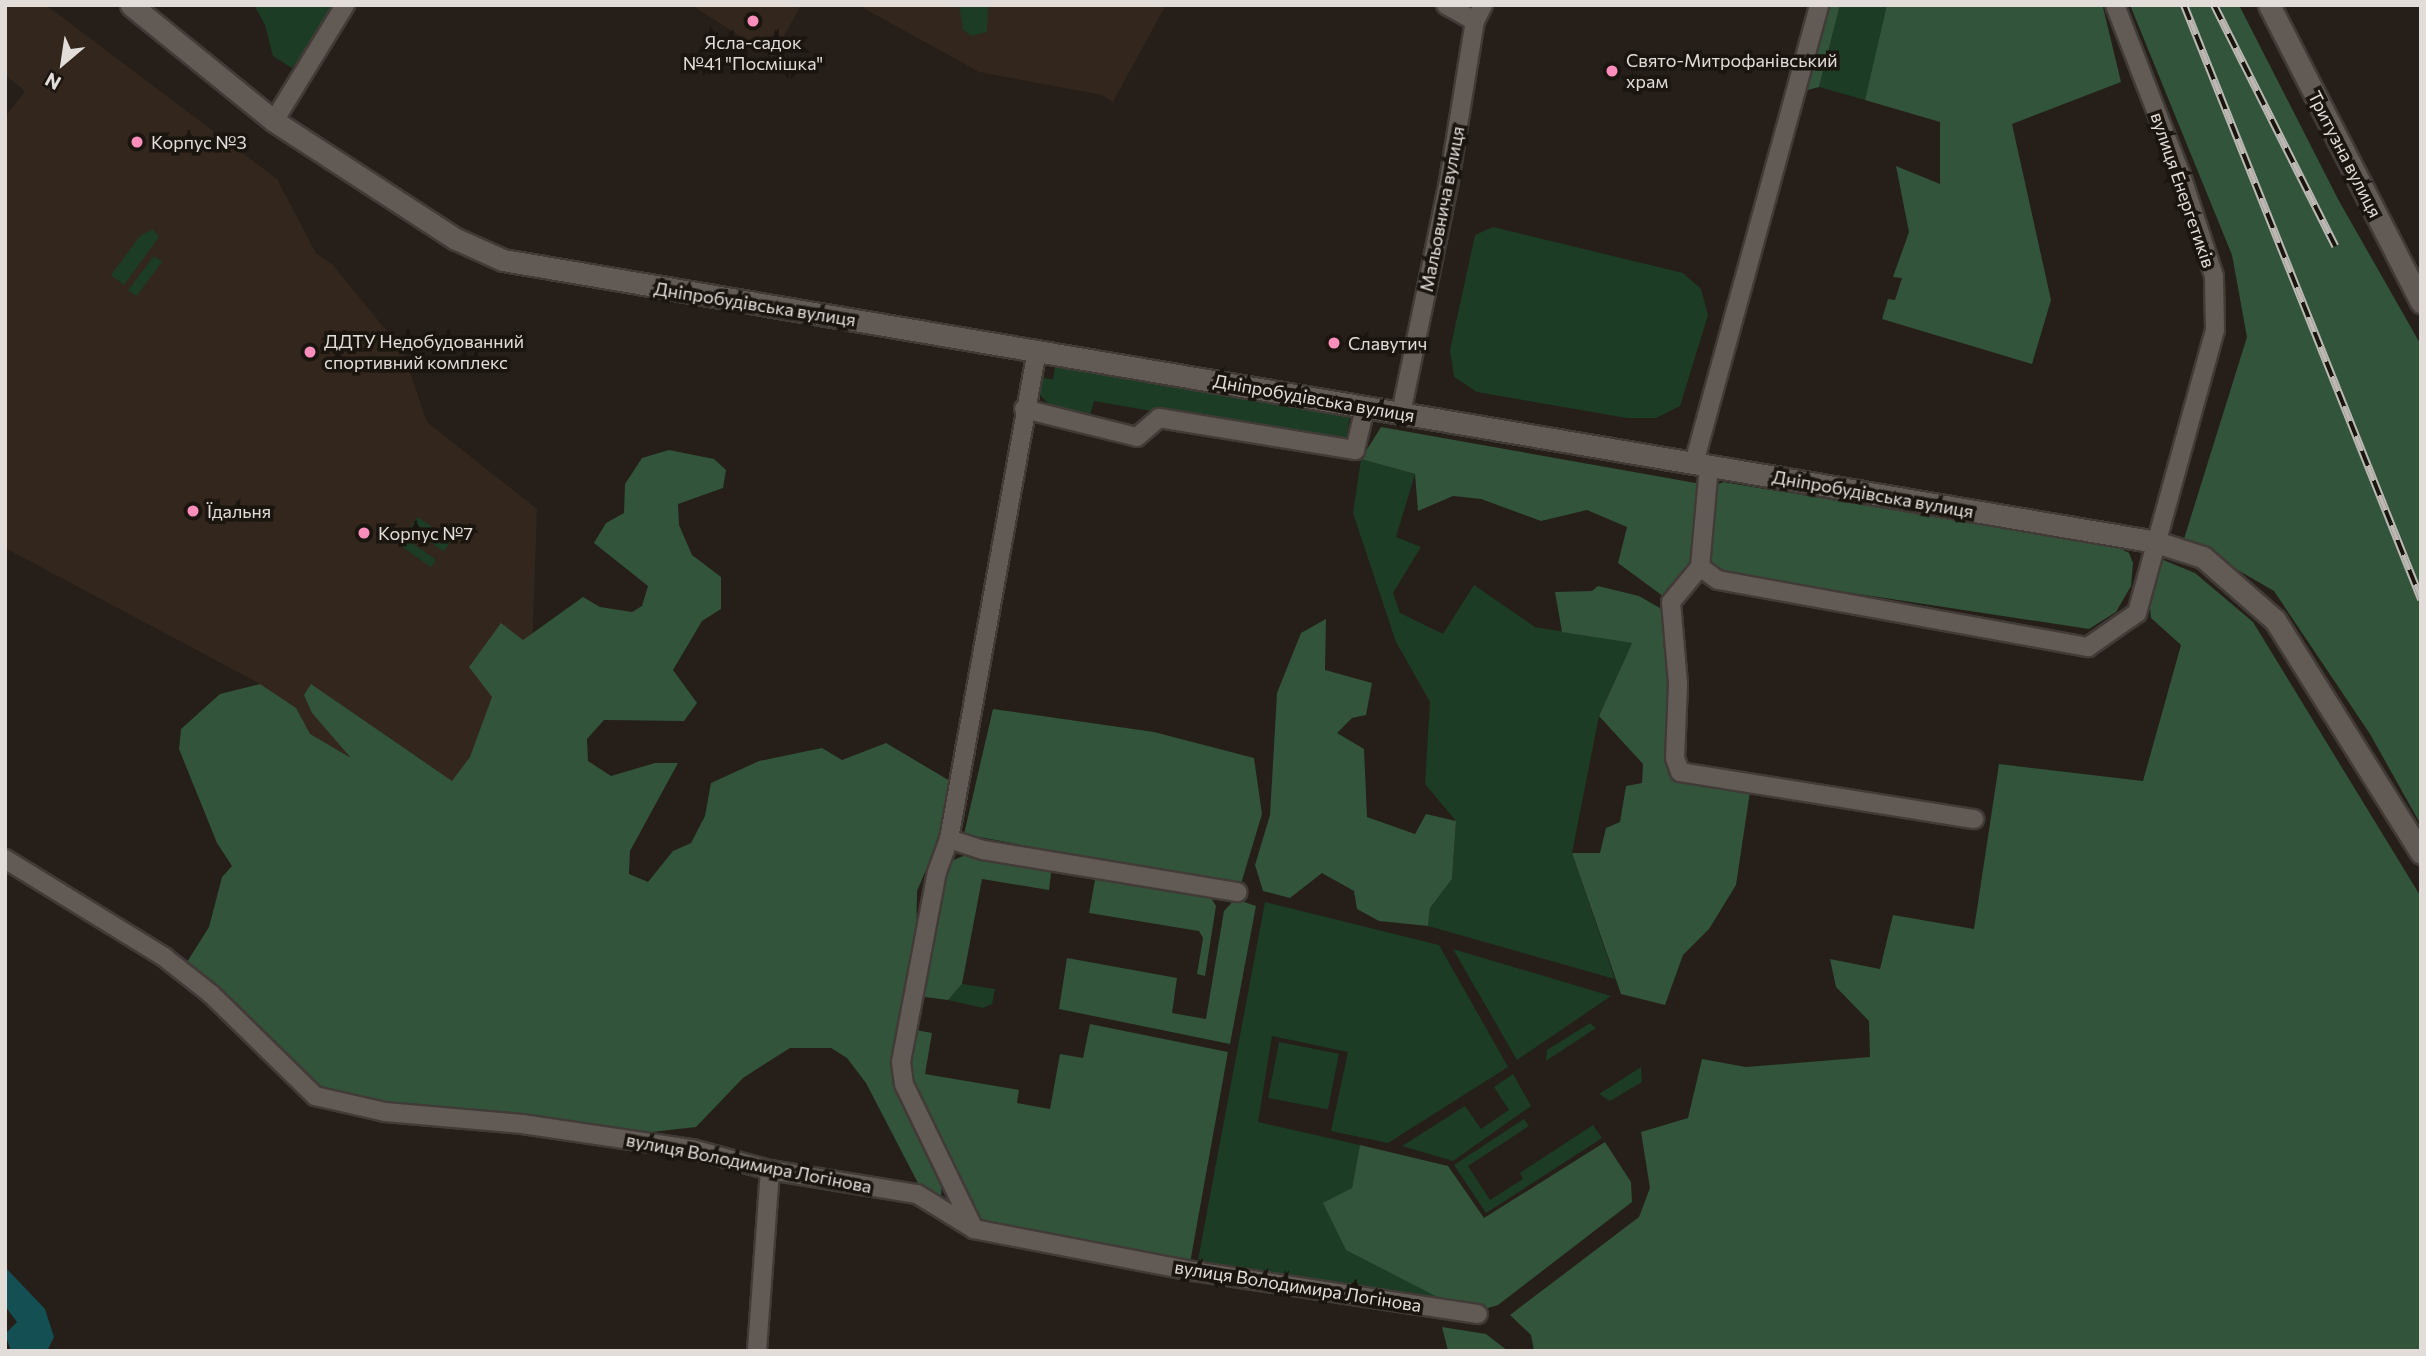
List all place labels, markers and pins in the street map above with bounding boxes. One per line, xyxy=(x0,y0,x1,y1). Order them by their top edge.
marker: Ясла-садок №41 "Посмішка" xyxy=(745,13,761,29)
place label: Ясла-садок №41 "Посмішка" xyxy=(683,32,823,74)
place label: Свято-Митрофанівський храм xyxy=(1626,50,1838,92)
marker: Свято-Митрофанівський храм xyxy=(1604,63,1620,79)
place label: Корпус №3 xyxy=(151,131,247,153)
marker: Корпус №3 xyxy=(129,134,145,150)
place label: ДДТУ Недобудованний спортивний комплекс xyxy=(324,331,524,374)
place label: Славутич xyxy=(1348,332,1427,354)
marker: Славутич xyxy=(1326,335,1342,351)
marker: ДДТУ Недобудованний спортивний комплекс xyxy=(302,344,318,360)
place label: Їдальня xyxy=(207,500,271,522)
marker: Їдальня xyxy=(185,503,201,519)
place label: Корпус №7 xyxy=(378,522,473,544)
marker: Корпус №7 xyxy=(356,525,372,541)

